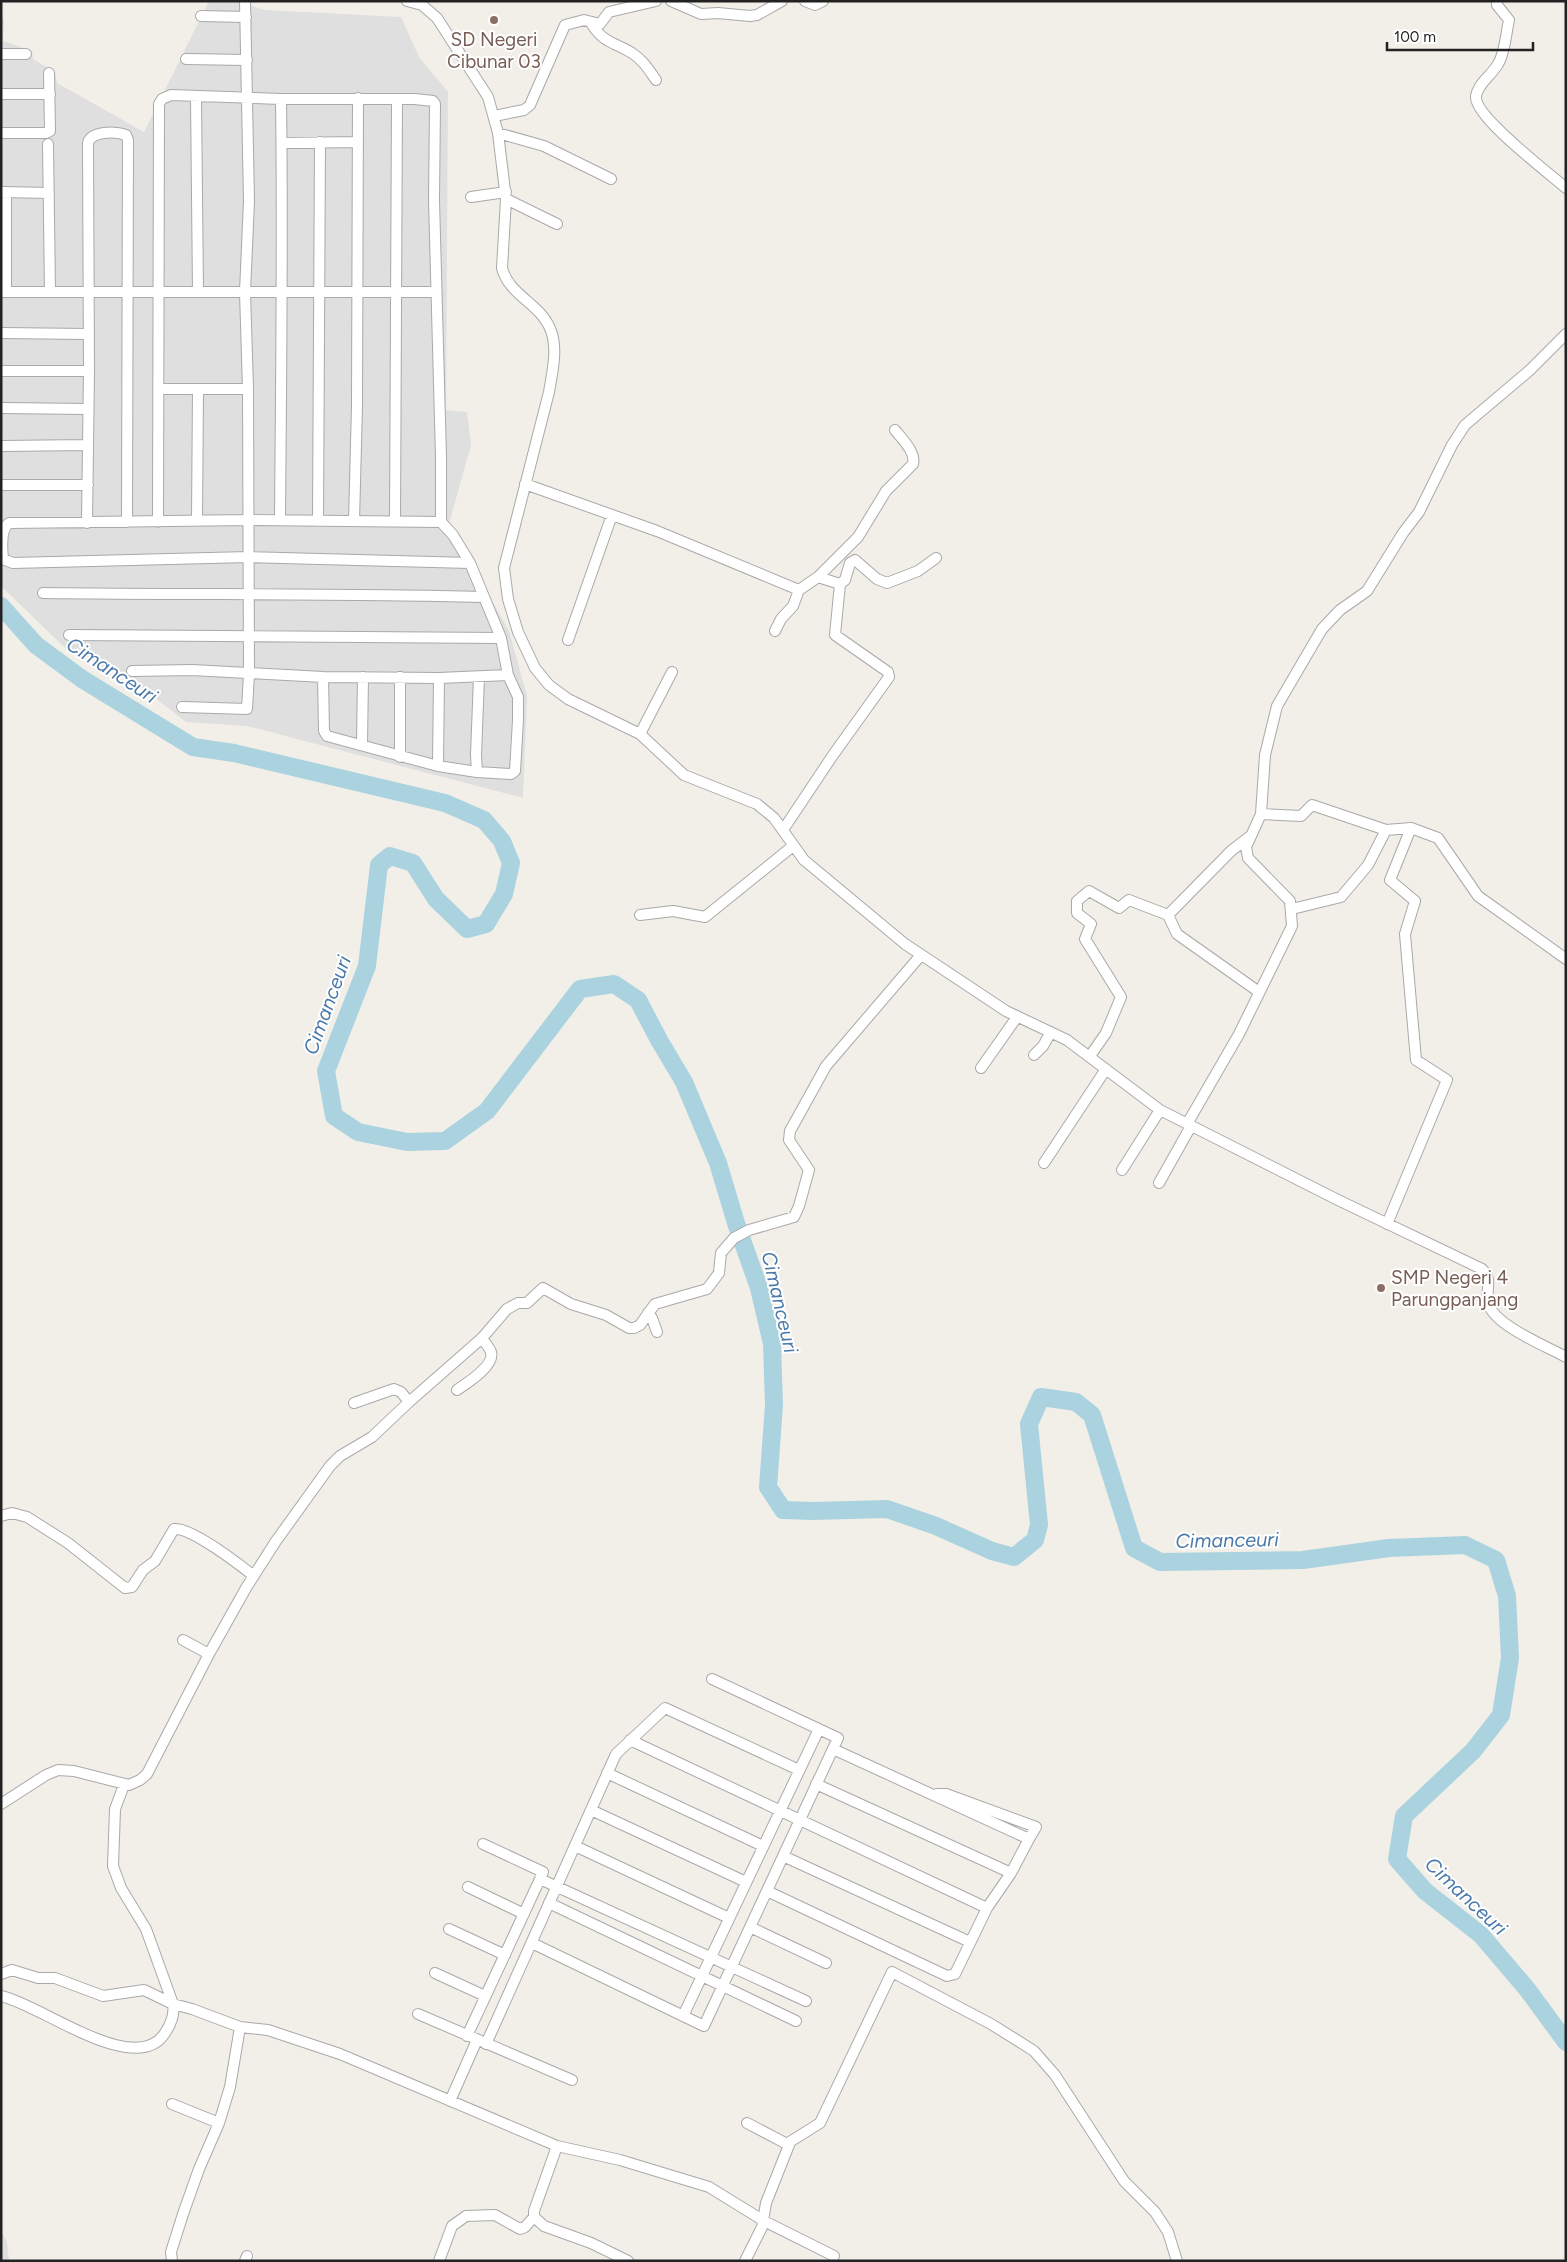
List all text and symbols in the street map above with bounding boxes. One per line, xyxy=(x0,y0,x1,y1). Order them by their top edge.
marker: SD Negeri Cibunar 03 xyxy=(488,14,500,26)
scale bar xyxy=(1387,20,1533,52)
place label: SD Negeri Cibunar 03 xyxy=(447,28,541,73)
text: 100 m xyxy=(1394,28,1436,46)
water label: Cimanceuri xyxy=(62,632,162,708)
water label: Cimanceuri xyxy=(298,952,356,1058)
water label: Cimanceuri xyxy=(757,1249,803,1355)
place label: SMP Negeri 4 Parungpanjang xyxy=(1391,1266,1518,1311)
marker: SMP Negeri 4 Parungpanjang xyxy=(1375,1282,1387,1294)
water label: Cimanceuri xyxy=(1175,1527,1279,1553)
water label: Cimanceuri xyxy=(1420,1852,1512,1940)

